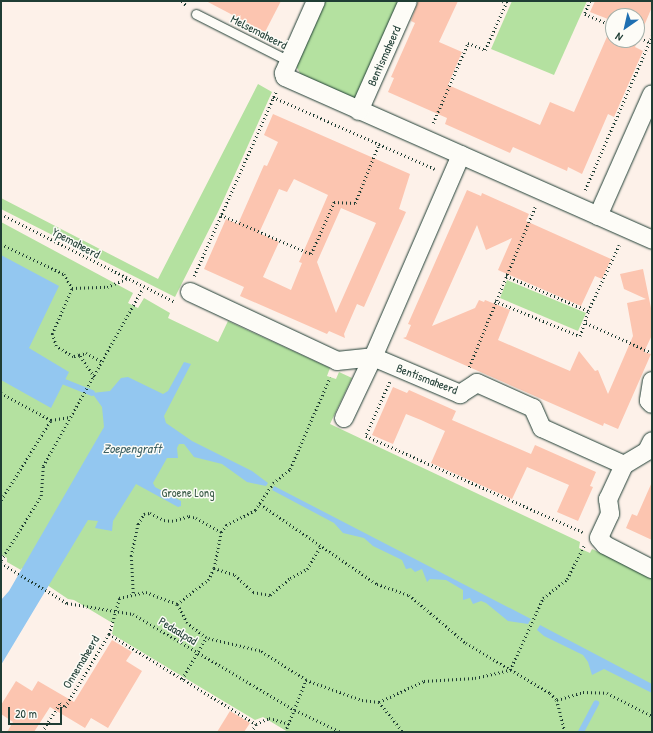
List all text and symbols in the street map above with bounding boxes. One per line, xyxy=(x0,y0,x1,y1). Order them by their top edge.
north arrow xyxy=(605,8,645,48)
street label: Melsemaheerd xyxy=(228,12,290,52)
street label: Bentismaheerd xyxy=(364,24,404,88)
text: N xyxy=(613,30,625,45)
street label: Ypemaheerd xyxy=(50,224,102,262)
street label: Bentismaheerd xyxy=(394,361,460,397)
water label: Zoepengraft xyxy=(103,440,161,456)
park label: Groene Long xyxy=(161,486,215,500)
street label: Pedaalpad xyxy=(156,614,200,648)
street label: Onnemaheerd xyxy=(60,633,102,691)
scale bar xyxy=(10,699,64,725)
text: 20 m xyxy=(15,705,37,722)

